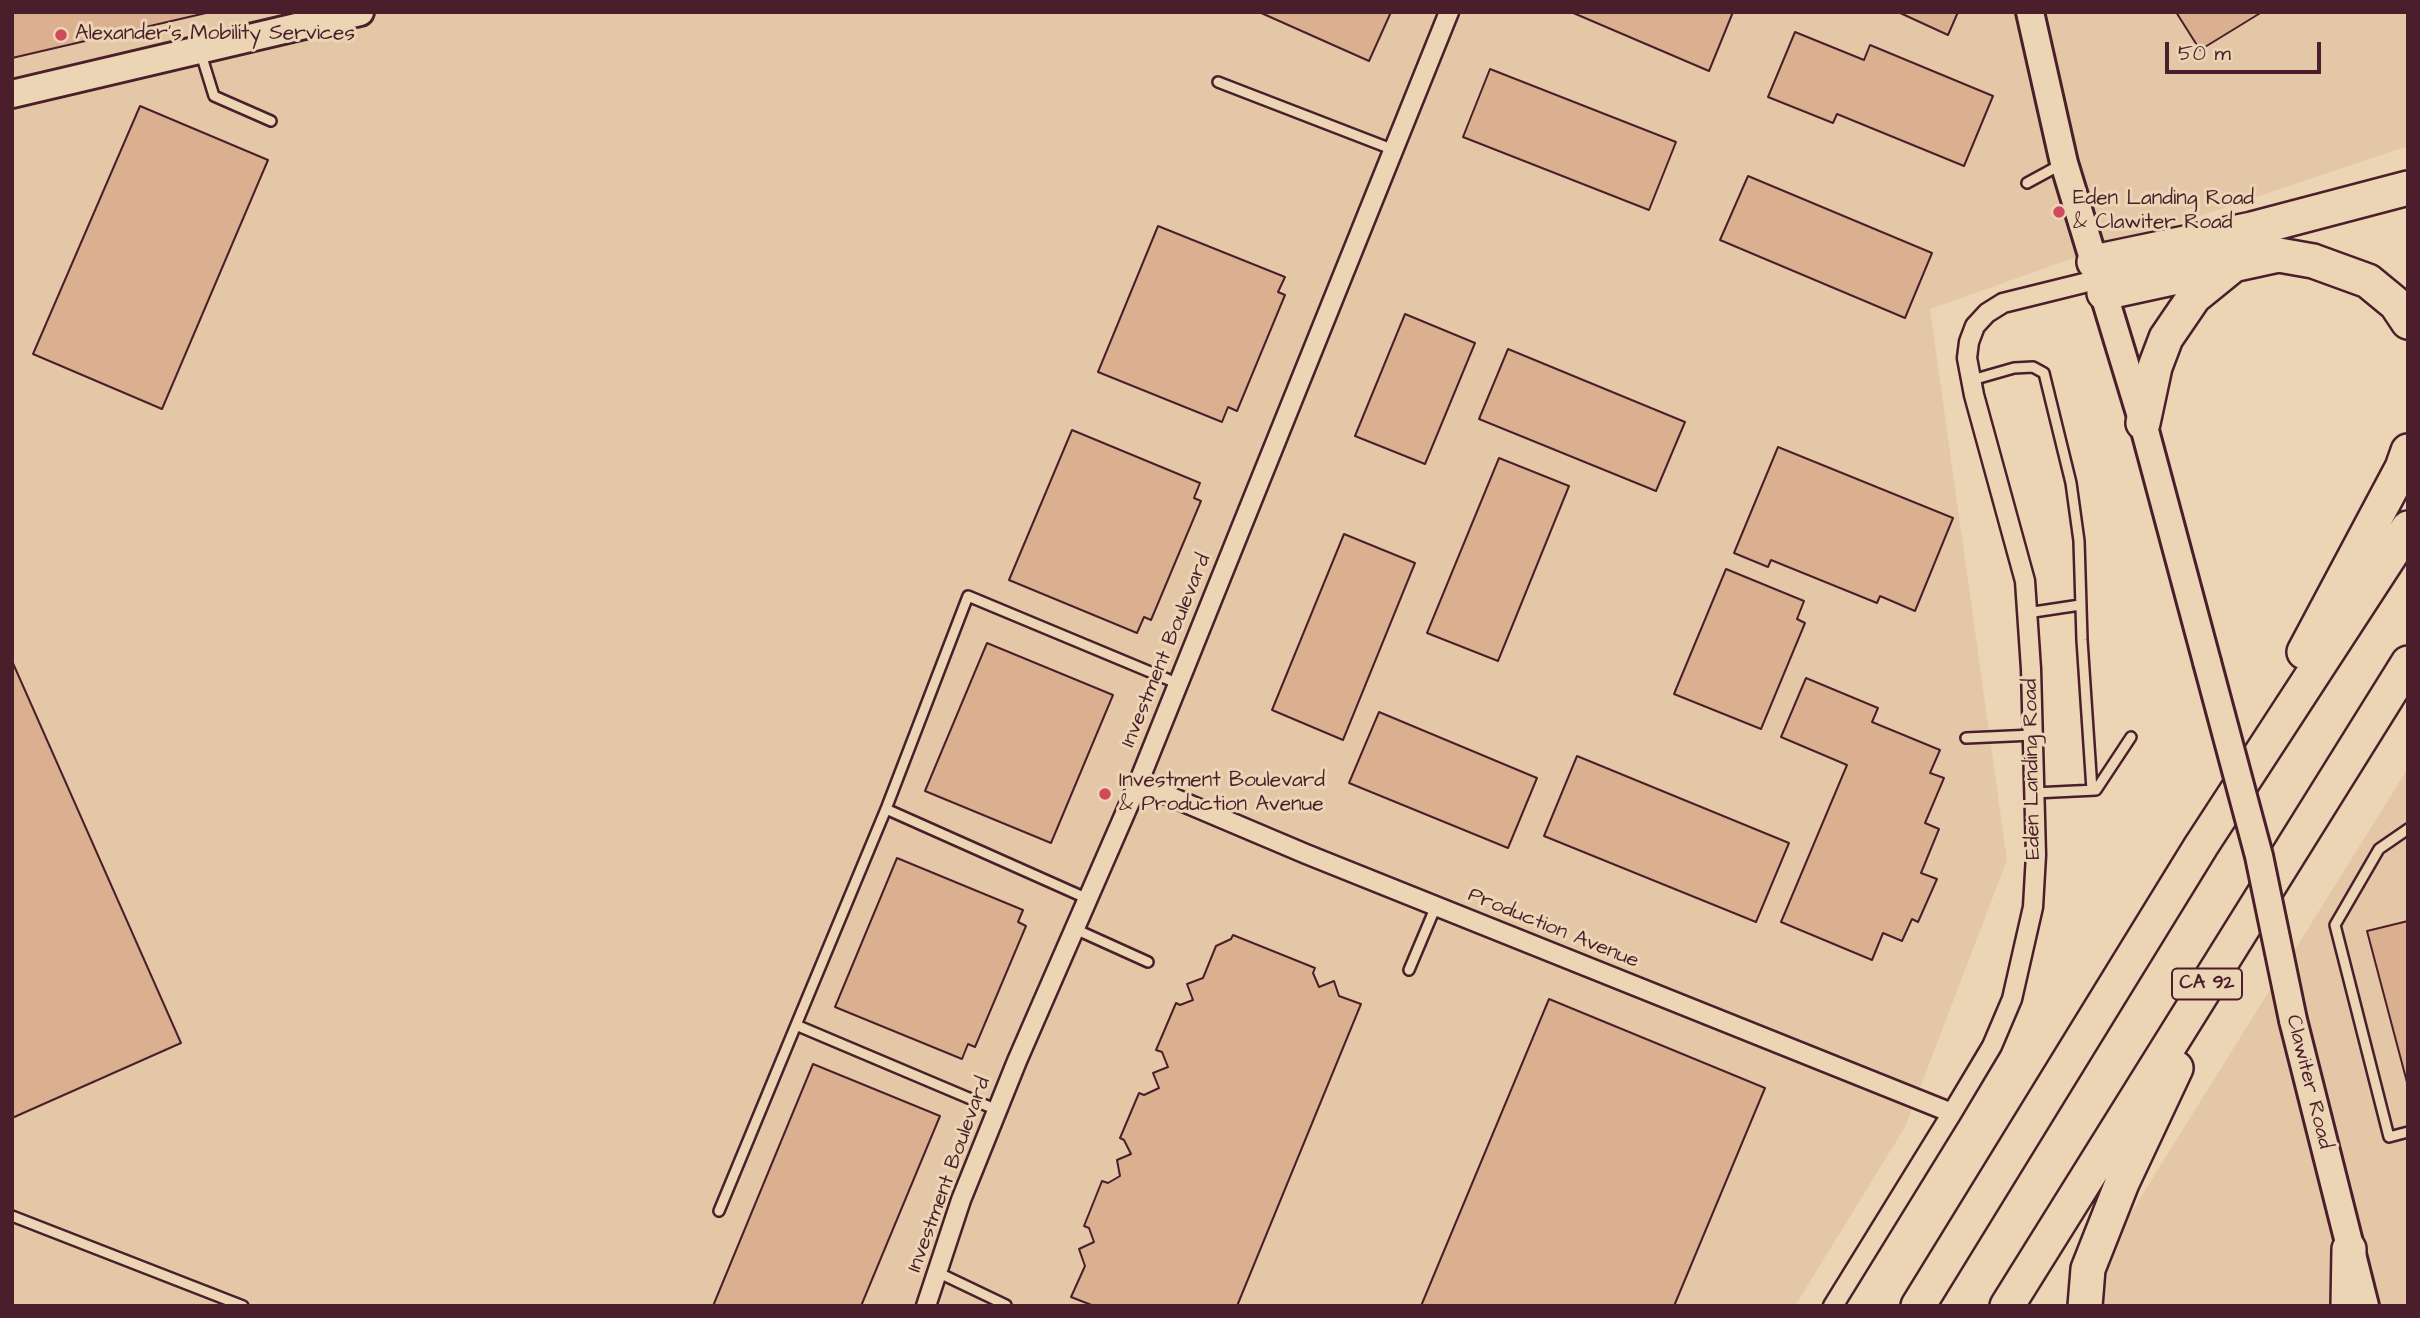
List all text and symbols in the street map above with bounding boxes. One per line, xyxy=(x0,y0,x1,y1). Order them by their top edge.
place label: Alexander's Mobility Services xyxy=(75,22,355,48)
marker: Alexander's Mobility Services xyxy=(53,27,69,43)
scale bar xyxy=(2168,28,2324,72)
text: 50 m xyxy=(2178,39,2231,68)
place label: Eden Landing Road & Clawiter Road xyxy=(2073,187,2254,237)
marker: Eden Landing Road & Clawiter Road xyxy=(2051,204,2067,220)
street label: Investment Boulevard xyxy=(1117,551,1217,751)
street label: Eden Landing Road xyxy=(2019,678,2047,860)
place label: Investment Boulevard & Production Avenue xyxy=(1119,769,1325,819)
marker: Investment Boulevard & Production Avenue xyxy=(1097,786,1113,802)
street label: Production Avenue xyxy=(1464,883,1642,975)
road number: CA 92 xyxy=(2172,968,2242,1000)
street label: Clawiter Road xyxy=(2279,1012,2337,1152)
street label: Investment Boulevard xyxy=(903,1074,997,1276)

